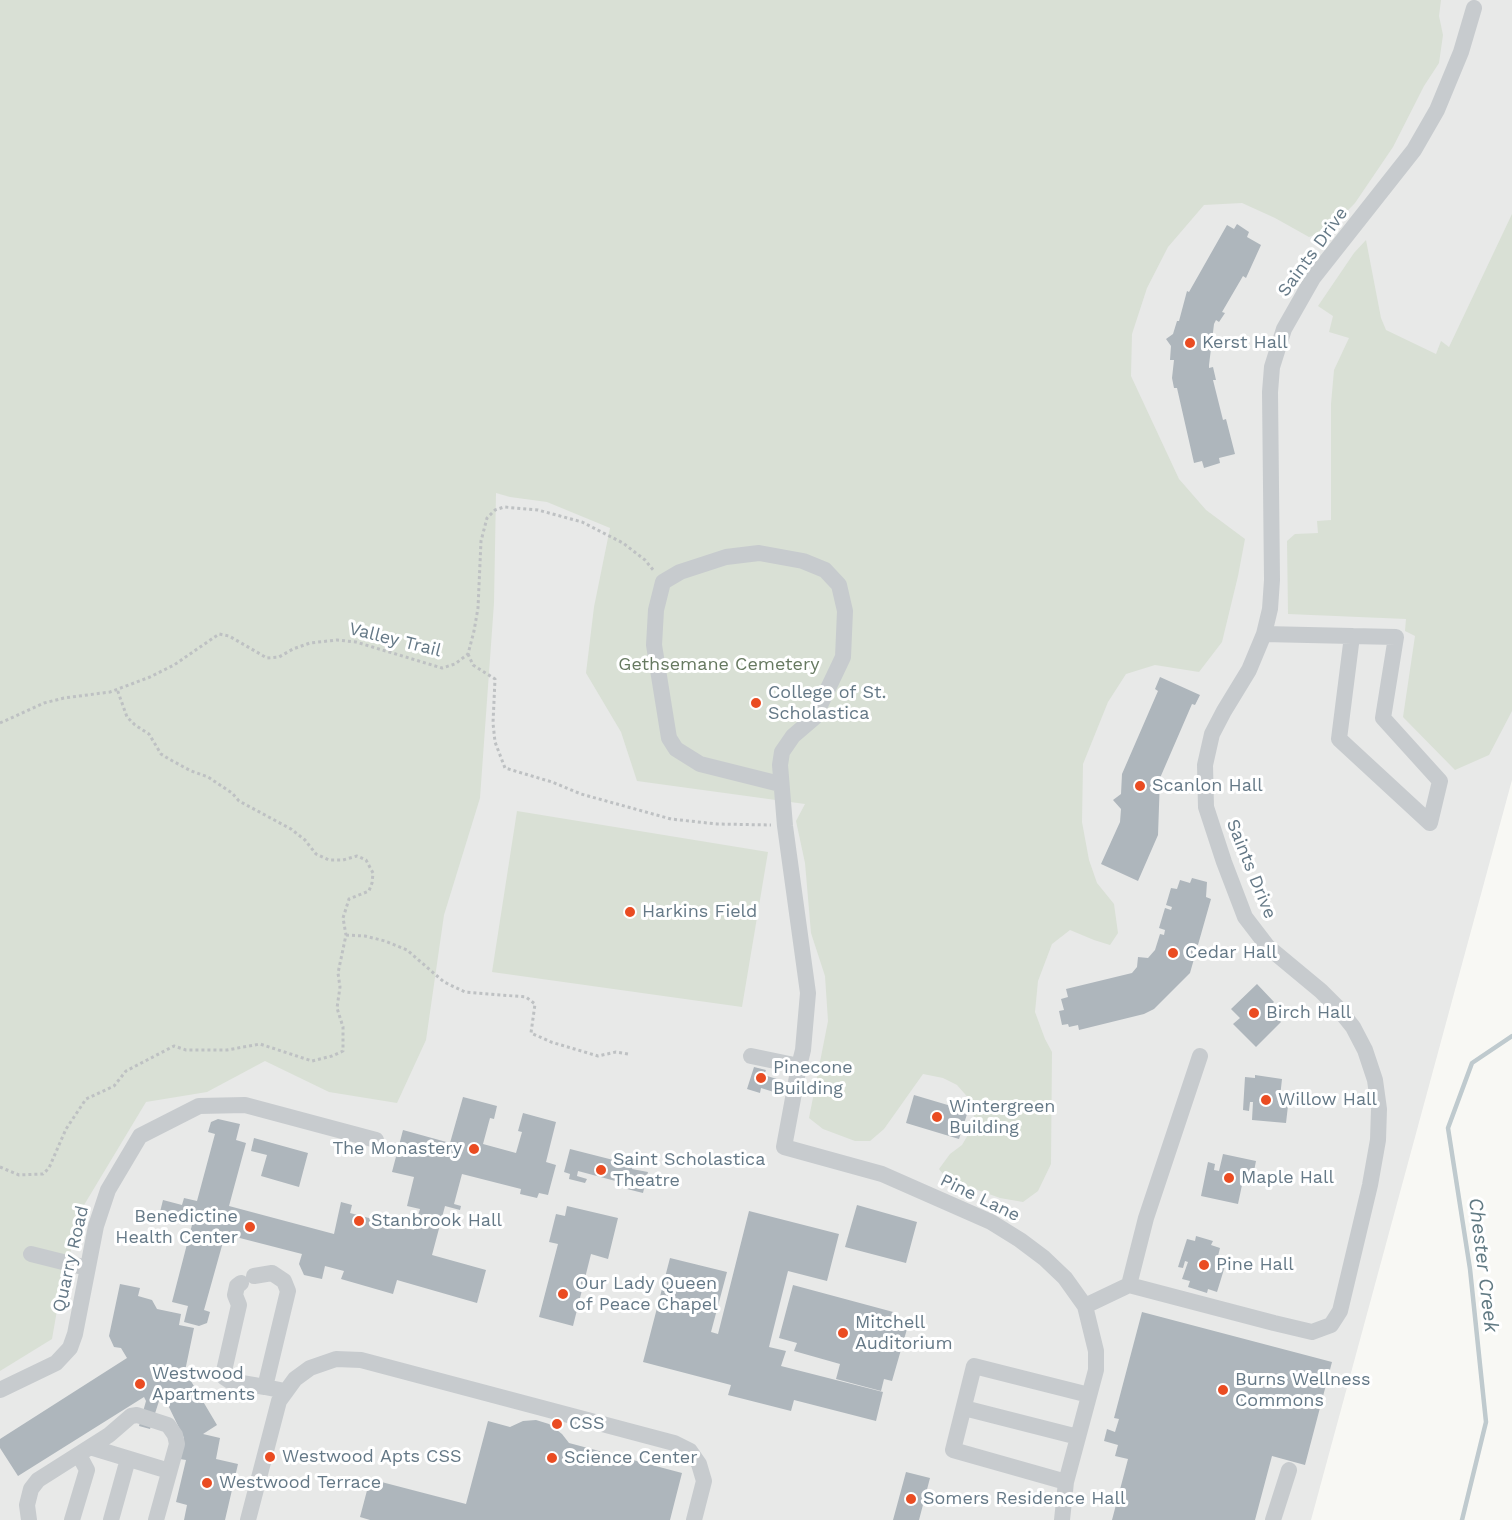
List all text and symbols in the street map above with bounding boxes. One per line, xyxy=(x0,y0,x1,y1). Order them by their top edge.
street label: Saints Drive xyxy=(1273,203,1353,301)
place label: Kerst Hall xyxy=(1202,332,1288,354)
marker: Kerst Hall xyxy=(1183,336,1197,350)
street label: Valley Trail xyxy=(347,618,443,662)
park label: Gethsemane Cemetery xyxy=(618,654,820,676)
place label: College of St. Scholastica xyxy=(768,682,886,724)
marker: College of St. Scholastica xyxy=(749,696,763,710)
place label: Scanlon Hall xyxy=(1152,775,1263,797)
marker: Scanlon Hall xyxy=(1133,779,1147,793)
street label: Saints Drive xyxy=(1221,816,1281,922)
place label: Harkins Field xyxy=(642,901,757,923)
marker: Harkins Field xyxy=(623,905,637,919)
place label: Cedar Hall xyxy=(1185,942,1277,964)
marker: Cedar Hall xyxy=(1166,946,1180,960)
place label: Birch Hall xyxy=(1266,1002,1351,1024)
marker: Birch Hall xyxy=(1247,1006,1261,1020)
place label: Pinecone Building xyxy=(773,1057,853,1100)
marker: Pinecone Building xyxy=(754,1071,768,1085)
place label: Willow Hall xyxy=(1278,1089,1377,1111)
marker: Willow Hall xyxy=(1259,1093,1273,1107)
place label: Wintergreen Building xyxy=(949,1096,1055,1138)
marker: Wintergreen Building xyxy=(930,1110,944,1124)
place label: The Monastery xyxy=(332,1138,462,1160)
marker: The Monastery xyxy=(467,1142,481,1156)
place label: Saint Scholastica Theatre xyxy=(613,1149,765,1192)
marker: Saint Scholastica Theatre xyxy=(594,1163,608,1177)
place label: Maple Hall xyxy=(1241,1167,1334,1189)
street label: Pine Lane xyxy=(937,1169,1023,1227)
marker: Maple Hall xyxy=(1222,1171,1236,1185)
water label: Chester Creek xyxy=(1463,1196,1503,1334)
street label: Quarry Road xyxy=(48,1204,94,1314)
place label: Benedictine Health Center xyxy=(115,1206,238,1248)
place label: Stanbrook Hall xyxy=(371,1210,502,1232)
marker: Stanbrook Hall xyxy=(352,1214,366,1228)
marker: Benedictine Health Center xyxy=(243,1220,257,1234)
place label: Pine Hall xyxy=(1216,1254,1294,1276)
marker: Pine Hall xyxy=(1197,1258,1211,1272)
place label: Our Lady Queen of Peace Chapel xyxy=(575,1273,718,1316)
marker: Our Lady Queen of Peace Chapel xyxy=(556,1287,570,1301)
place label: Mitchell Auditorium xyxy=(855,1312,953,1354)
marker: Mitchell Auditorium xyxy=(836,1326,850,1340)
place label: Westwood Apartments xyxy=(152,1363,255,1406)
place label: Burns Wellness Commons xyxy=(1235,1369,1371,1412)
marker: Westwood Apartments xyxy=(133,1377,147,1391)
marker: Burns Wellness Commons xyxy=(1216,1383,1230,1397)
place label: CSS xyxy=(569,1413,604,1435)
marker: CSS xyxy=(550,1417,564,1431)
place label: Westwood Apts CSS xyxy=(282,1446,461,1468)
place label: Science Center xyxy=(564,1447,698,1469)
marker: Westwood Apts CSS xyxy=(263,1450,277,1464)
marker: Science Center xyxy=(545,1451,559,1465)
place label: Westwood Terrace xyxy=(219,1472,381,1494)
marker: Westwood Terrace xyxy=(200,1476,214,1490)
place label: Somers Residence Hall xyxy=(923,1488,1126,1510)
marker: Somers Residence Hall xyxy=(904,1492,918,1506)

